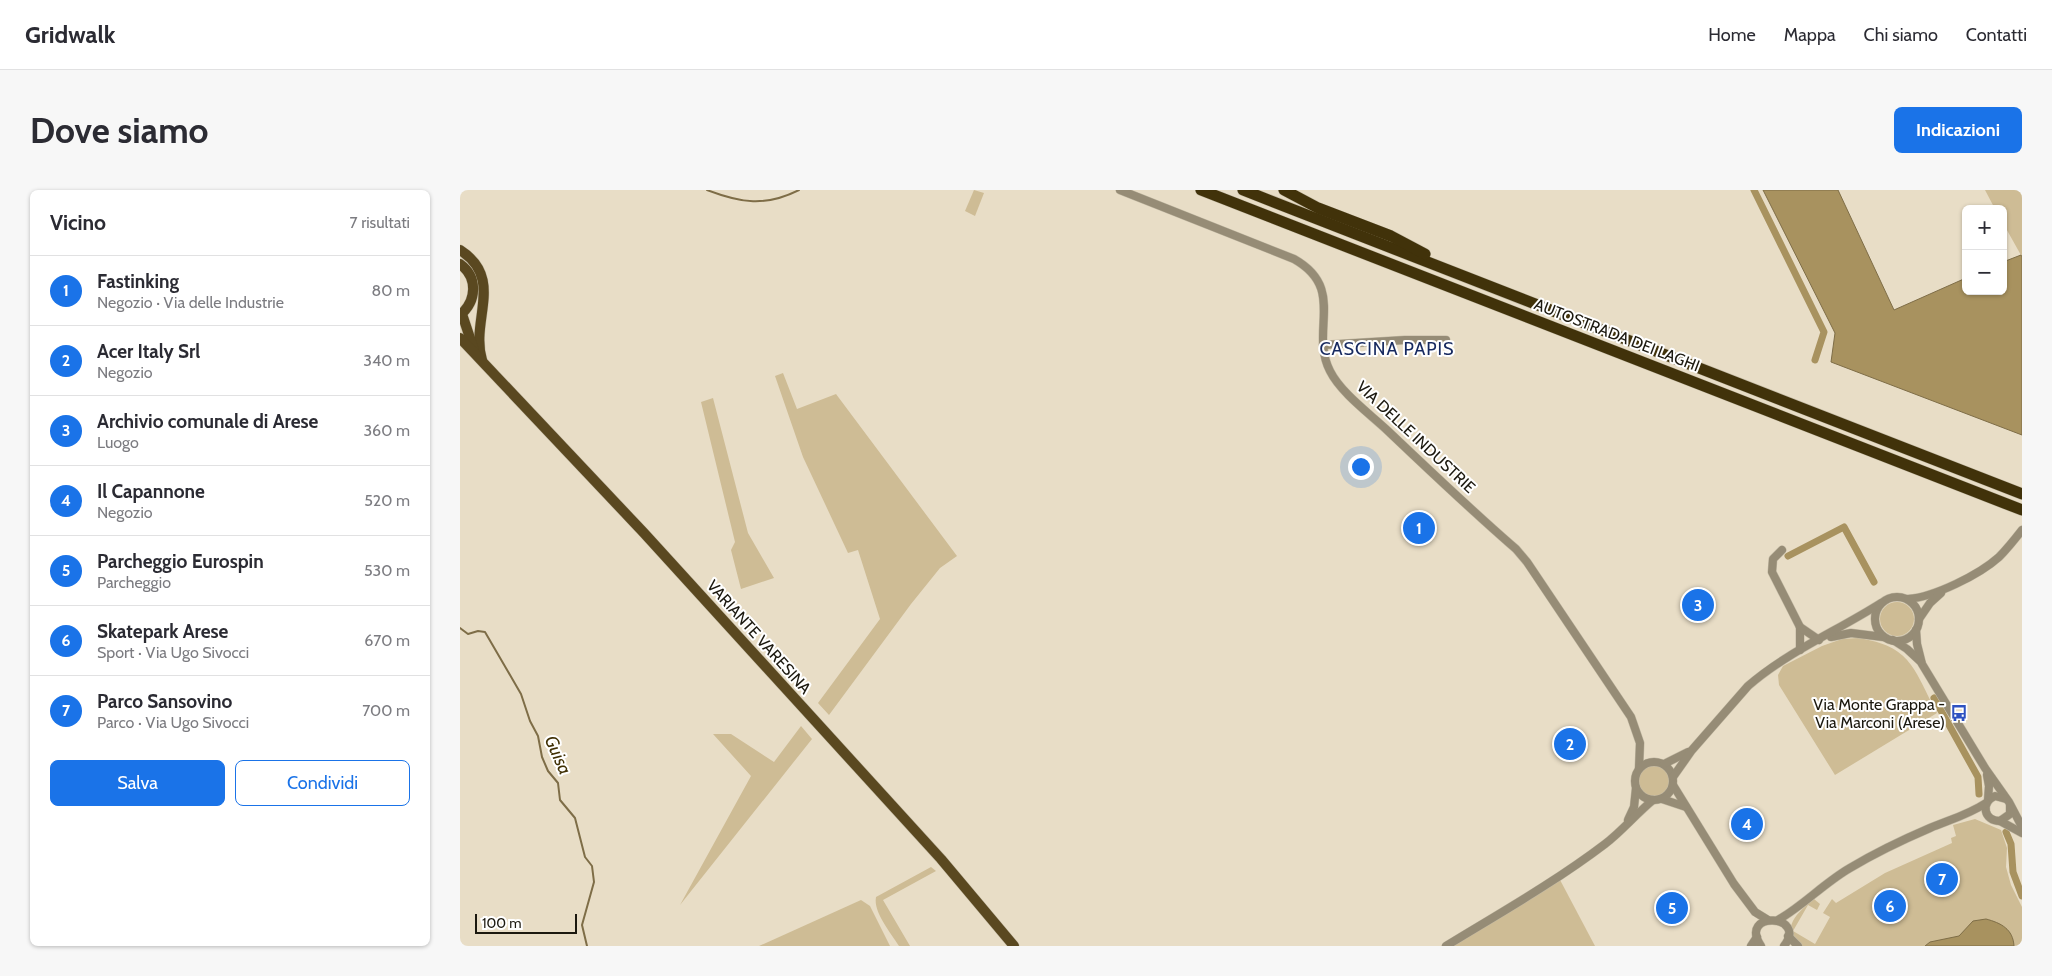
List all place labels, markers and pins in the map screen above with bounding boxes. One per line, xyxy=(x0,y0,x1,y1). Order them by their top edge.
pin: 1 xyxy=(1403,509,1435,547)
pin: 3 xyxy=(1682,586,1714,624)
place label: Via Monte Grappa - Via Marconi (Arese) xyxy=(1813,695,1945,732)
bus stop icon: Via Monte Grappa - Via Marconi (Arese) xyxy=(1949,703,1969,723)
pin: 2 xyxy=(1554,725,1586,763)
pin: 4 xyxy=(1731,805,1763,843)
pin: 7 xyxy=(1926,860,1958,898)
pin: 6 xyxy=(1874,887,1906,925)
pin: 5 xyxy=(1656,889,1688,927)

